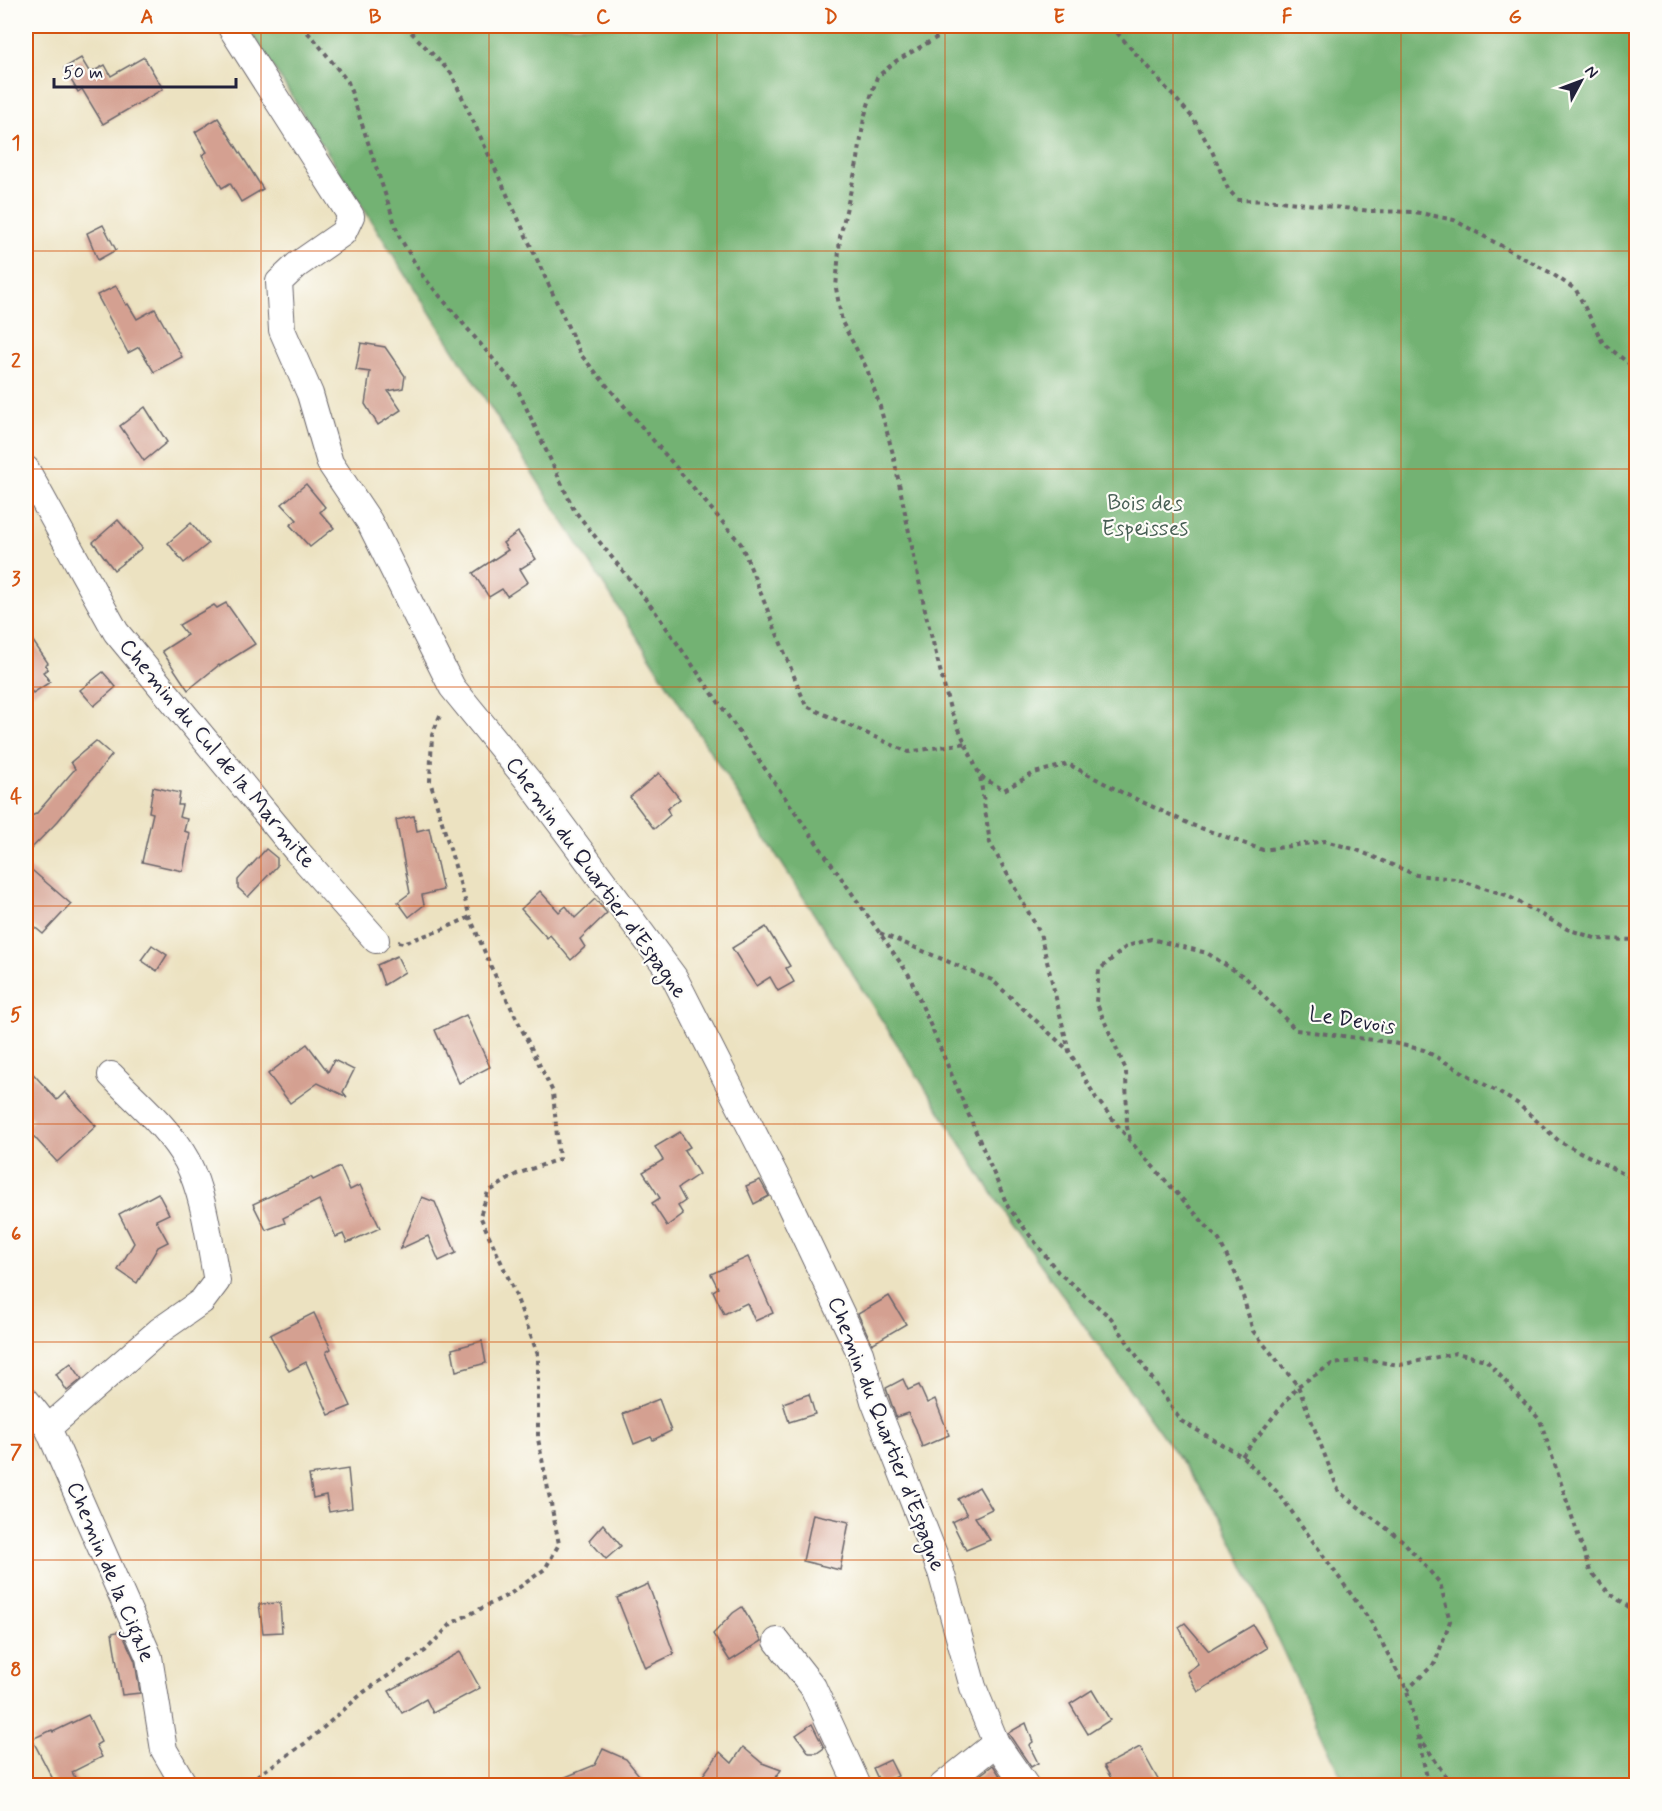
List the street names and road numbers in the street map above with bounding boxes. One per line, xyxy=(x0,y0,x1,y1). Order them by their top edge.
street label: Chemin du Cul de la Marmite xyxy=(113,633,321,875)
street label: Chemin du Quartier d'Espagne xyxy=(496,752,693,1006)
street label: Le Devois xyxy=(1307,1000,1397,1042)
street label: Chemin du Quartier d'Espagne xyxy=(818,1293,951,1576)
street label: Chemin de la Cigale xyxy=(57,1478,161,1668)

